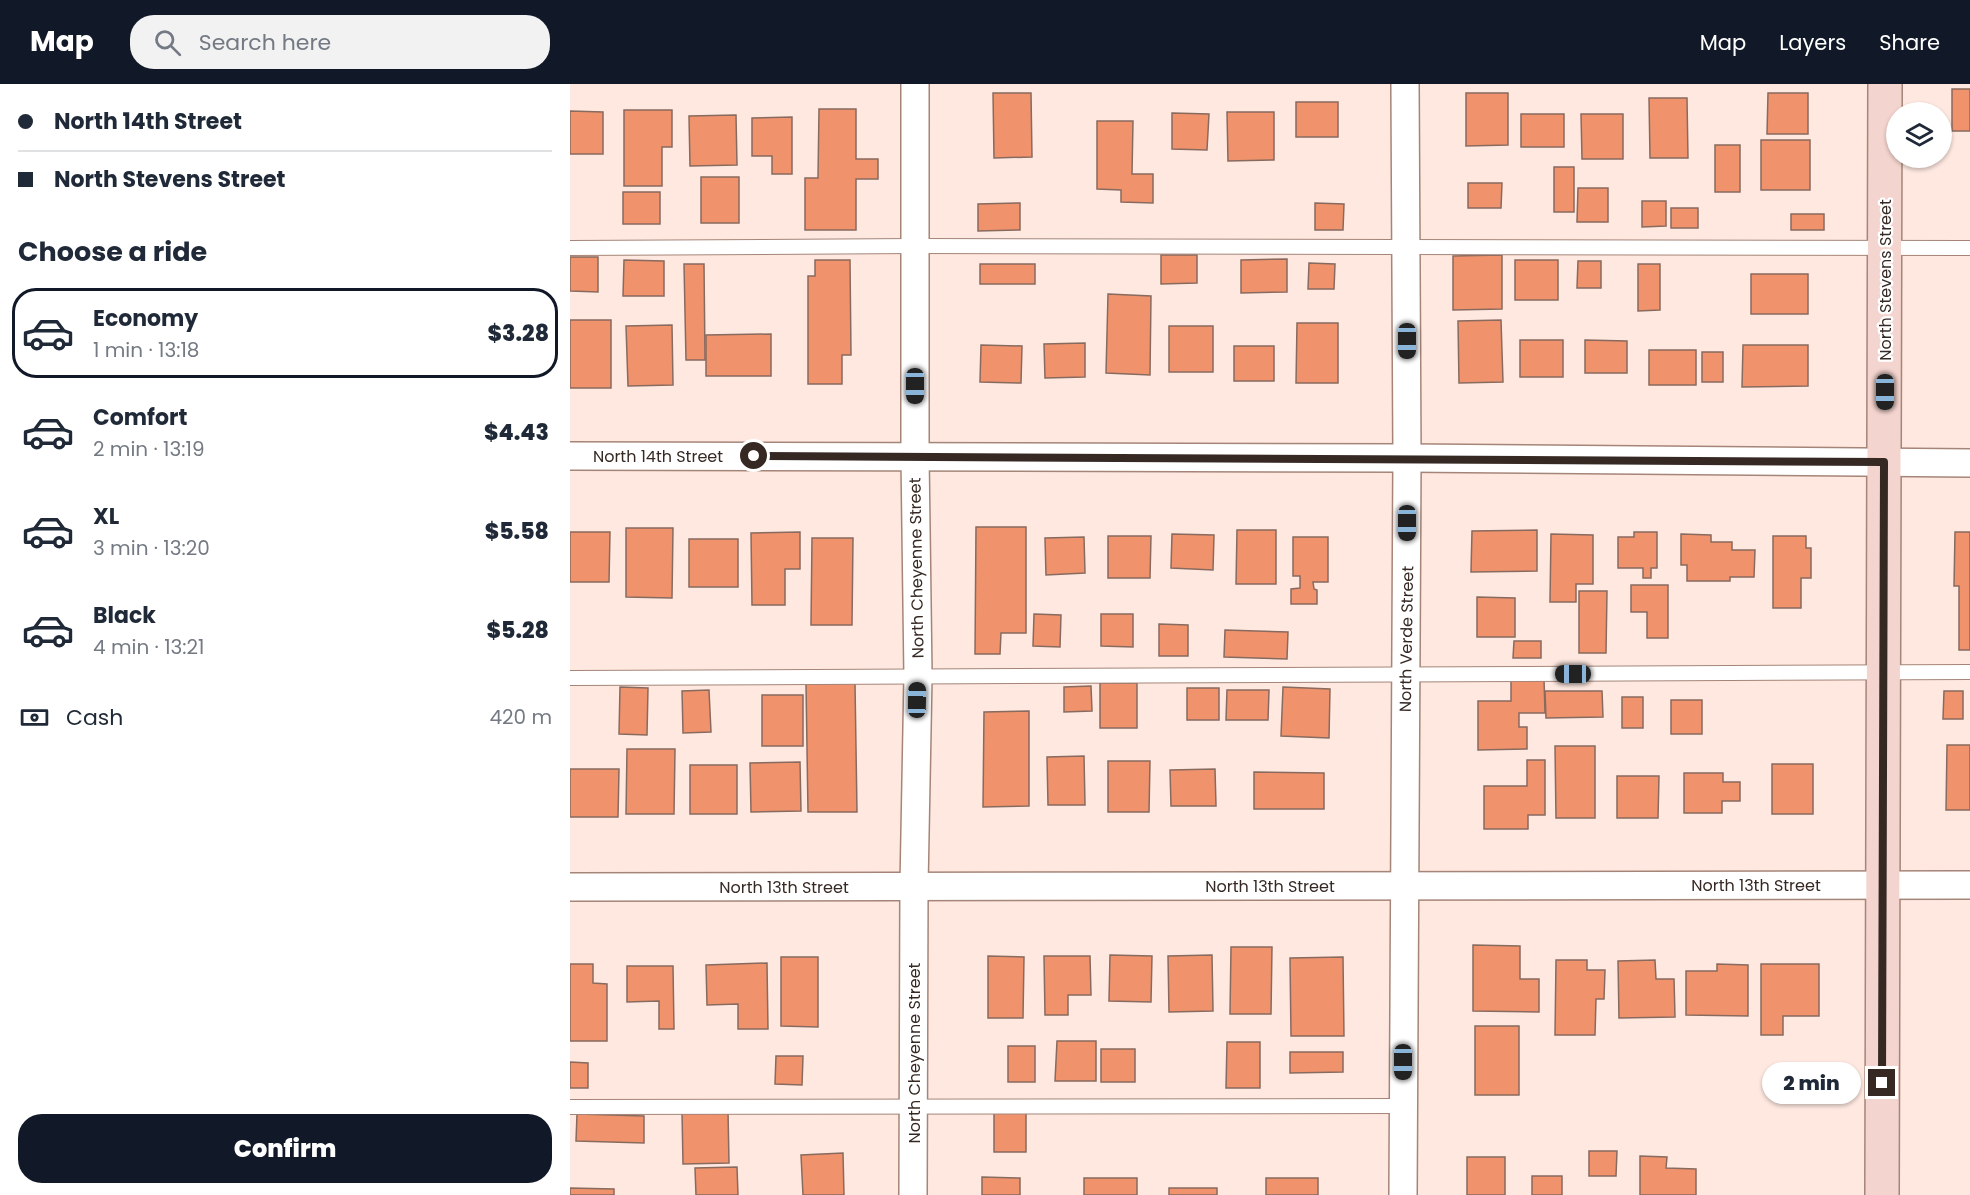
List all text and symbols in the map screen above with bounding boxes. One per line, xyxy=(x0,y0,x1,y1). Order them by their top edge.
search box xyxy=(130,15,550,69)
text: Map xyxy=(30,22,94,61)
icon: search xyxy=(151,26,184,59)
text: Search here xyxy=(199,27,331,58)
text: Map xyxy=(1700,28,1746,57)
text: Layers xyxy=(1779,28,1846,57)
text: Share xyxy=(1879,28,1940,57)
map controls xyxy=(1886,102,1952,168)
button: layers xyxy=(1886,102,1952,168)
text: North 14th Street xyxy=(54,106,242,137)
text: North Stevens Street xyxy=(54,164,285,195)
street label: North Stevens Street xyxy=(1874,199,1897,361)
text: Choose a ride xyxy=(18,233,207,270)
text: Economy xyxy=(93,303,198,334)
icon: car xyxy=(21,306,75,360)
text: $3.28 xyxy=(488,318,549,349)
car xyxy=(1398,323,1416,359)
text: 1 min · 13:18 xyxy=(93,336,199,364)
car xyxy=(906,368,924,404)
car xyxy=(1876,374,1894,410)
text: Comfort xyxy=(93,402,187,433)
icon: car xyxy=(21,405,75,459)
text: $4.43 xyxy=(484,417,549,448)
text: 2 min · 13:19 xyxy=(93,435,205,463)
route start xyxy=(740,442,767,469)
street label: North 14th Street xyxy=(593,445,723,468)
street label: North Cheyenne Street xyxy=(903,477,930,659)
text: XL xyxy=(93,501,119,532)
icon: car xyxy=(21,504,75,558)
car xyxy=(1398,505,1416,541)
text: $5.58 xyxy=(485,516,549,547)
text: 3 min · 13:20 xyxy=(93,534,210,562)
street label: North Verde Street xyxy=(1394,565,1419,712)
text: Black xyxy=(93,600,156,631)
icon: car xyxy=(21,603,75,657)
text: $5.28 xyxy=(487,615,549,646)
text: 4 min · 13:21 xyxy=(93,633,205,661)
car xyxy=(1555,665,1591,683)
car xyxy=(908,682,926,718)
icon: cash xyxy=(18,701,51,734)
text: Cash xyxy=(66,702,123,733)
text: 420 m xyxy=(489,703,552,731)
street label: North 13th Street xyxy=(1691,874,1821,897)
street label: North 13th Street xyxy=(1205,875,1335,898)
street label: North 13th Street xyxy=(719,876,849,899)
street label: North Cheyenne Street xyxy=(903,962,926,1143)
car xyxy=(1394,1044,1412,1080)
callout: 2 min xyxy=(1762,1062,1861,1104)
text: 2 min xyxy=(1783,1069,1840,1097)
route end xyxy=(1868,1069,1895,1096)
button: Confirm xyxy=(18,1114,552,1183)

